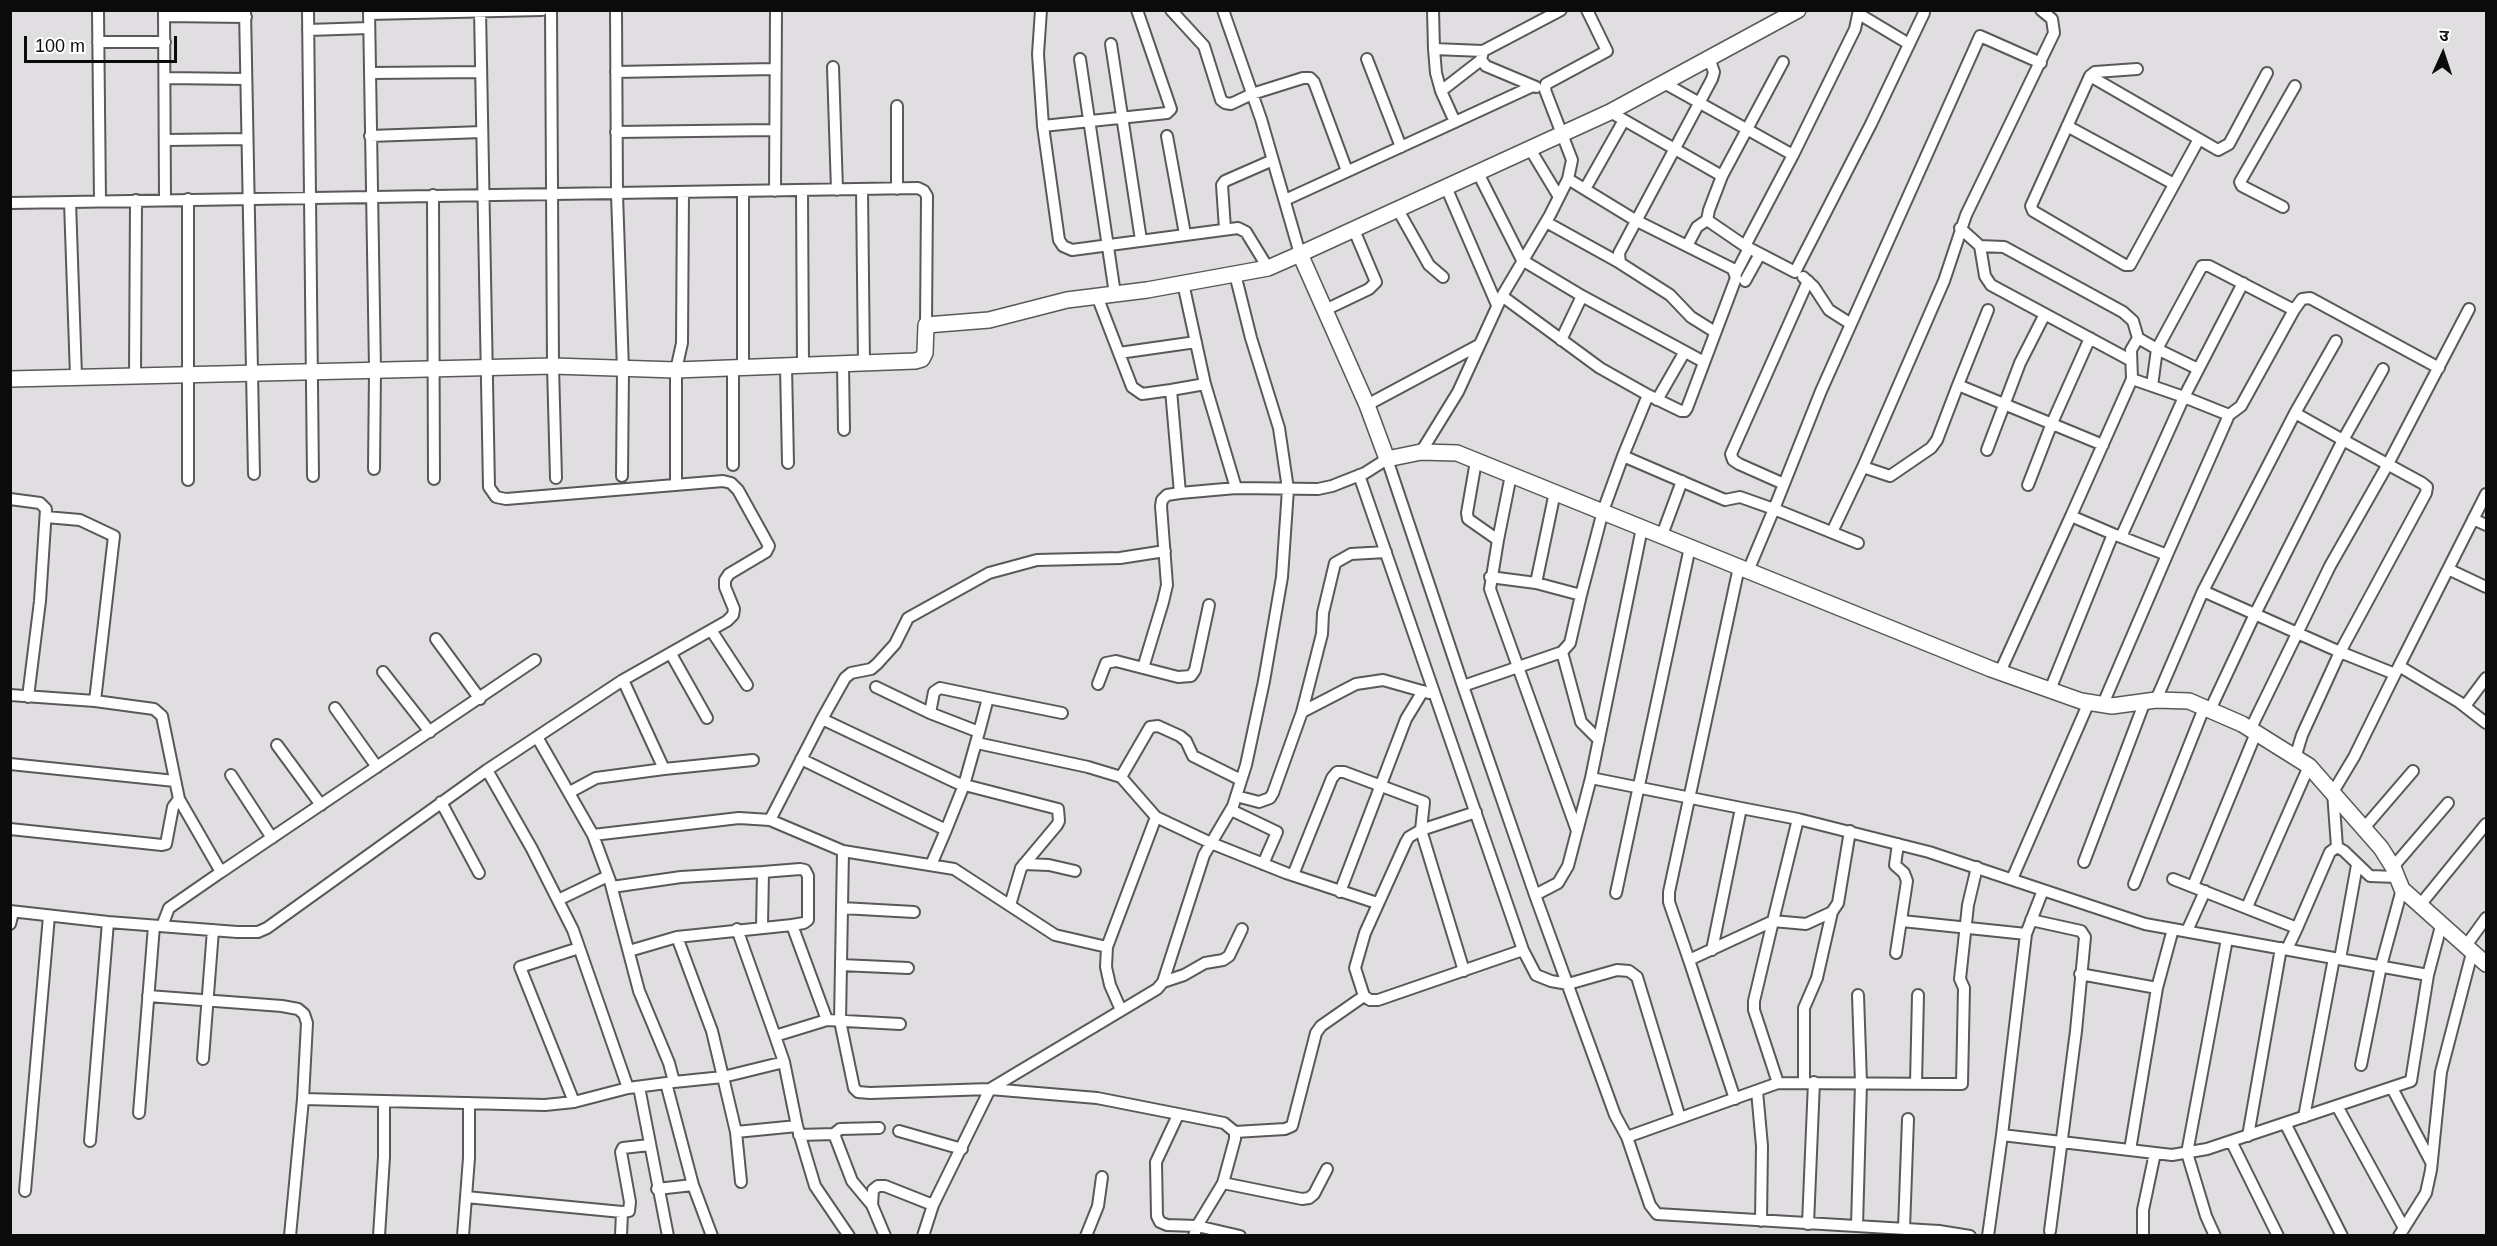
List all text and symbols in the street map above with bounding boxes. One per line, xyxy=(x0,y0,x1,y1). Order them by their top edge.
scale bar xyxy=(27,24,180,62)
north arrow xyxy=(2413,24,2473,84)
text: उ xyxy=(2439,27,2449,44)
text: 100 m xyxy=(35,36,85,56)

